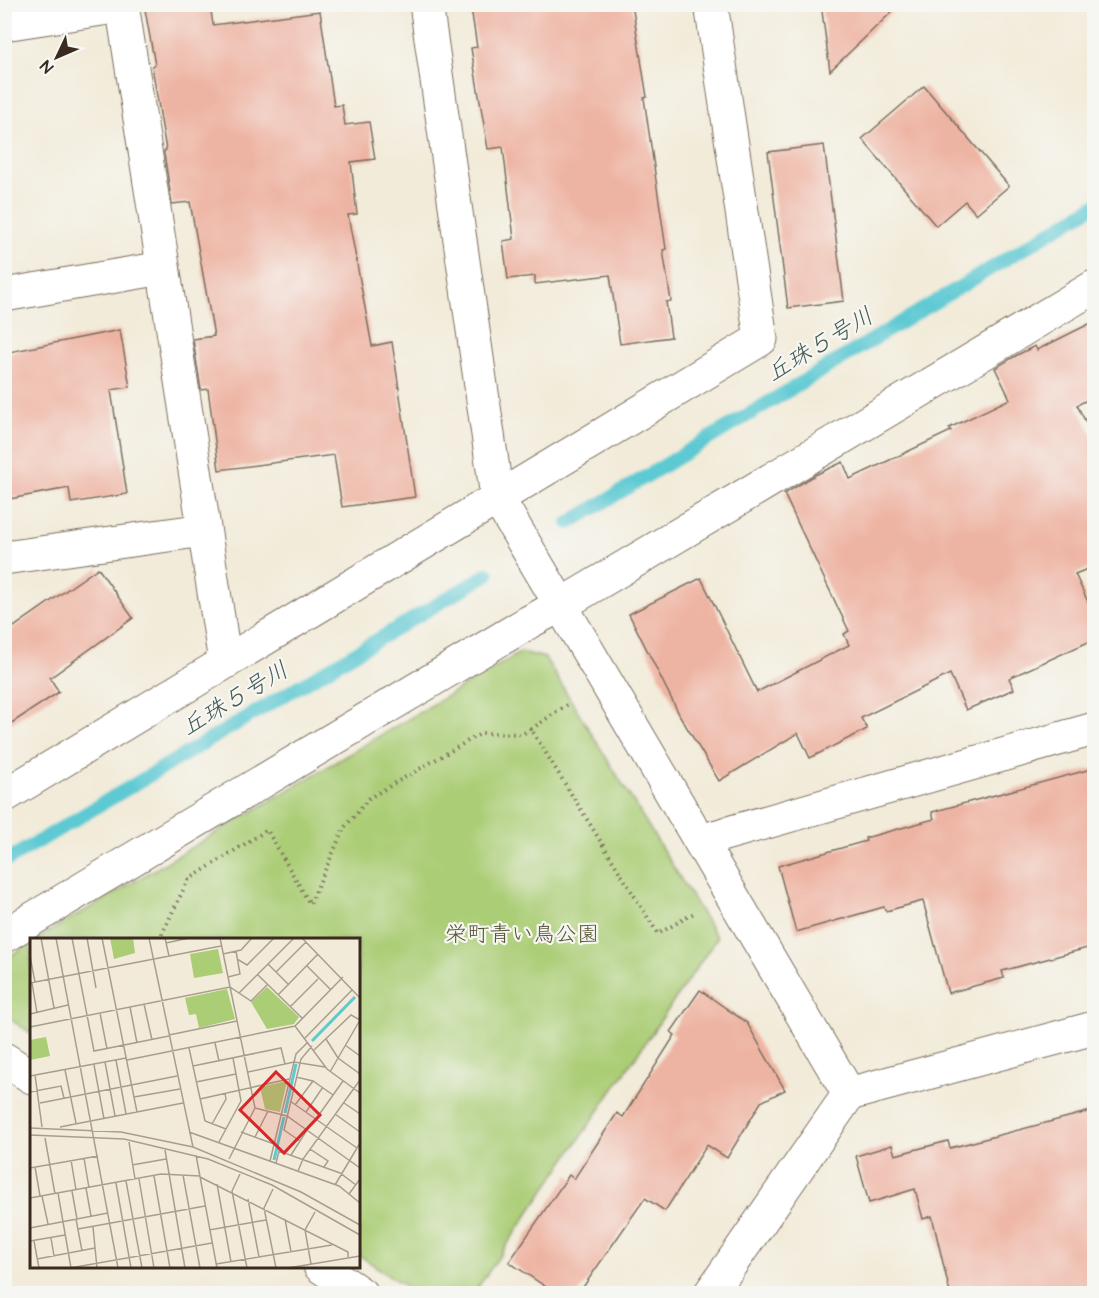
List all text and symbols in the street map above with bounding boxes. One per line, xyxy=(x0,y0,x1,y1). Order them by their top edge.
north arrow xyxy=(27,27,87,87)
text: N xyxy=(36,55,58,78)
water label: 丘珠５号川 xyxy=(760,300,880,390)
water label: 丘珠５号川 xyxy=(175,654,295,744)
park label: 栄町青い鳥公園 xyxy=(445,919,599,950)
inset map xyxy=(30,938,360,1268)

